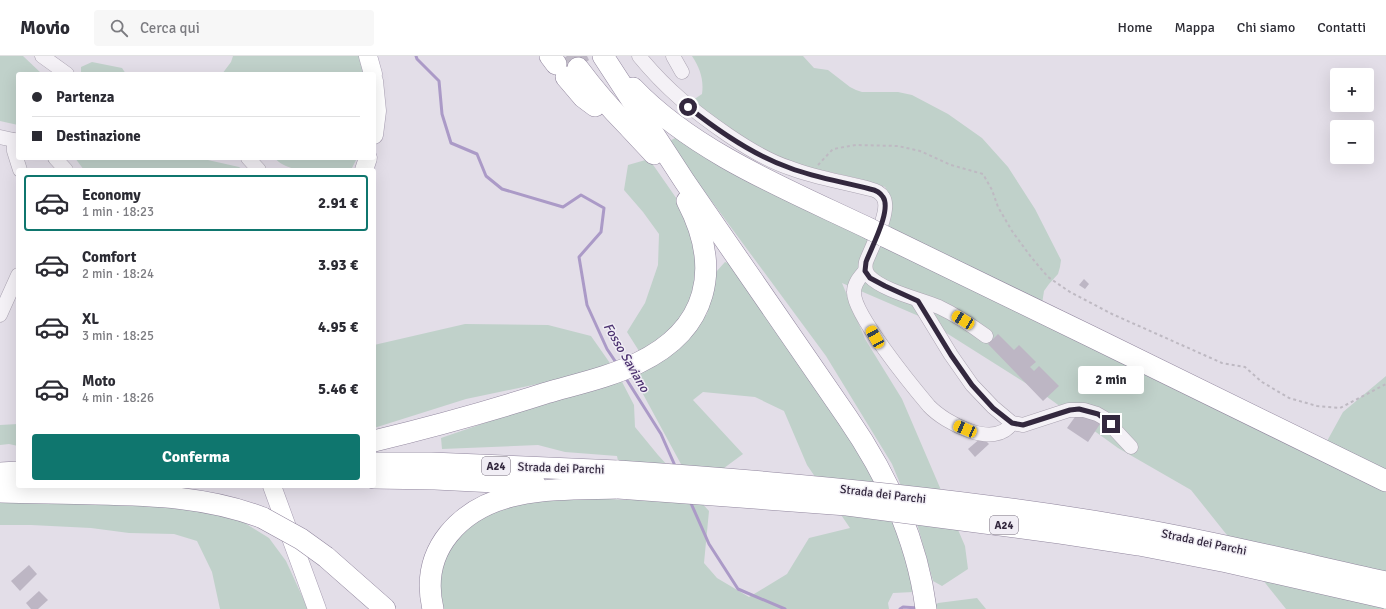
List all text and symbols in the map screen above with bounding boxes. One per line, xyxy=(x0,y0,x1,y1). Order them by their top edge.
search box xyxy=(94,10,374,46)
text: Movio xyxy=(20,16,70,40)
icon: search xyxy=(108,17,130,39)
text: Cerca qui xyxy=(140,19,200,37)
text: Home xyxy=(1118,19,1152,36)
text: Mappa xyxy=(1174,19,1215,36)
text: Chi siamo xyxy=(1237,19,1295,36)
text: Contatti xyxy=(1317,19,1366,36)
map controls xyxy=(1330,68,1374,164)
button: + xyxy=(1330,68,1374,112)
text: Partenza xyxy=(56,88,114,106)
route start xyxy=(679,98,697,116)
button: − xyxy=(1330,120,1374,164)
text: Destinazione xyxy=(56,127,141,145)
icon: car xyxy=(34,185,70,221)
text: Economy xyxy=(82,186,141,204)
text: 2.91 € xyxy=(318,194,358,212)
text: 1 min · 18:23 xyxy=(82,204,154,220)
icon: car xyxy=(34,247,70,283)
text: Comfort xyxy=(82,248,136,266)
text: 3.93 € xyxy=(318,256,358,274)
text: 2 min · 18:24 xyxy=(82,266,154,282)
icon: car xyxy=(34,309,70,345)
car xyxy=(950,309,976,331)
text: XL xyxy=(82,310,99,328)
text: 4.95 € xyxy=(318,318,358,336)
water label: Fosso Saviano xyxy=(600,320,653,396)
car xyxy=(864,324,886,350)
text: 3 min · 18:25 xyxy=(82,328,154,344)
callout: 2 min xyxy=(1078,366,1144,394)
icon: car xyxy=(34,371,70,407)
text: Moto xyxy=(82,372,116,390)
text: 2 min xyxy=(1095,372,1127,388)
text: 5.46 € xyxy=(318,380,358,398)
text: 4 min · 18:26 xyxy=(82,390,154,406)
route end xyxy=(1102,415,1120,433)
car xyxy=(952,419,978,439)
button: Conferma xyxy=(32,434,360,480)
road number: A24 xyxy=(482,457,510,475)
street label: Strada dei Parchi xyxy=(517,459,605,478)
street label: Strada dei Parchi xyxy=(839,482,927,507)
road number: A24 xyxy=(990,516,1018,534)
street label: Strada dei Parchi xyxy=(1160,526,1248,559)

